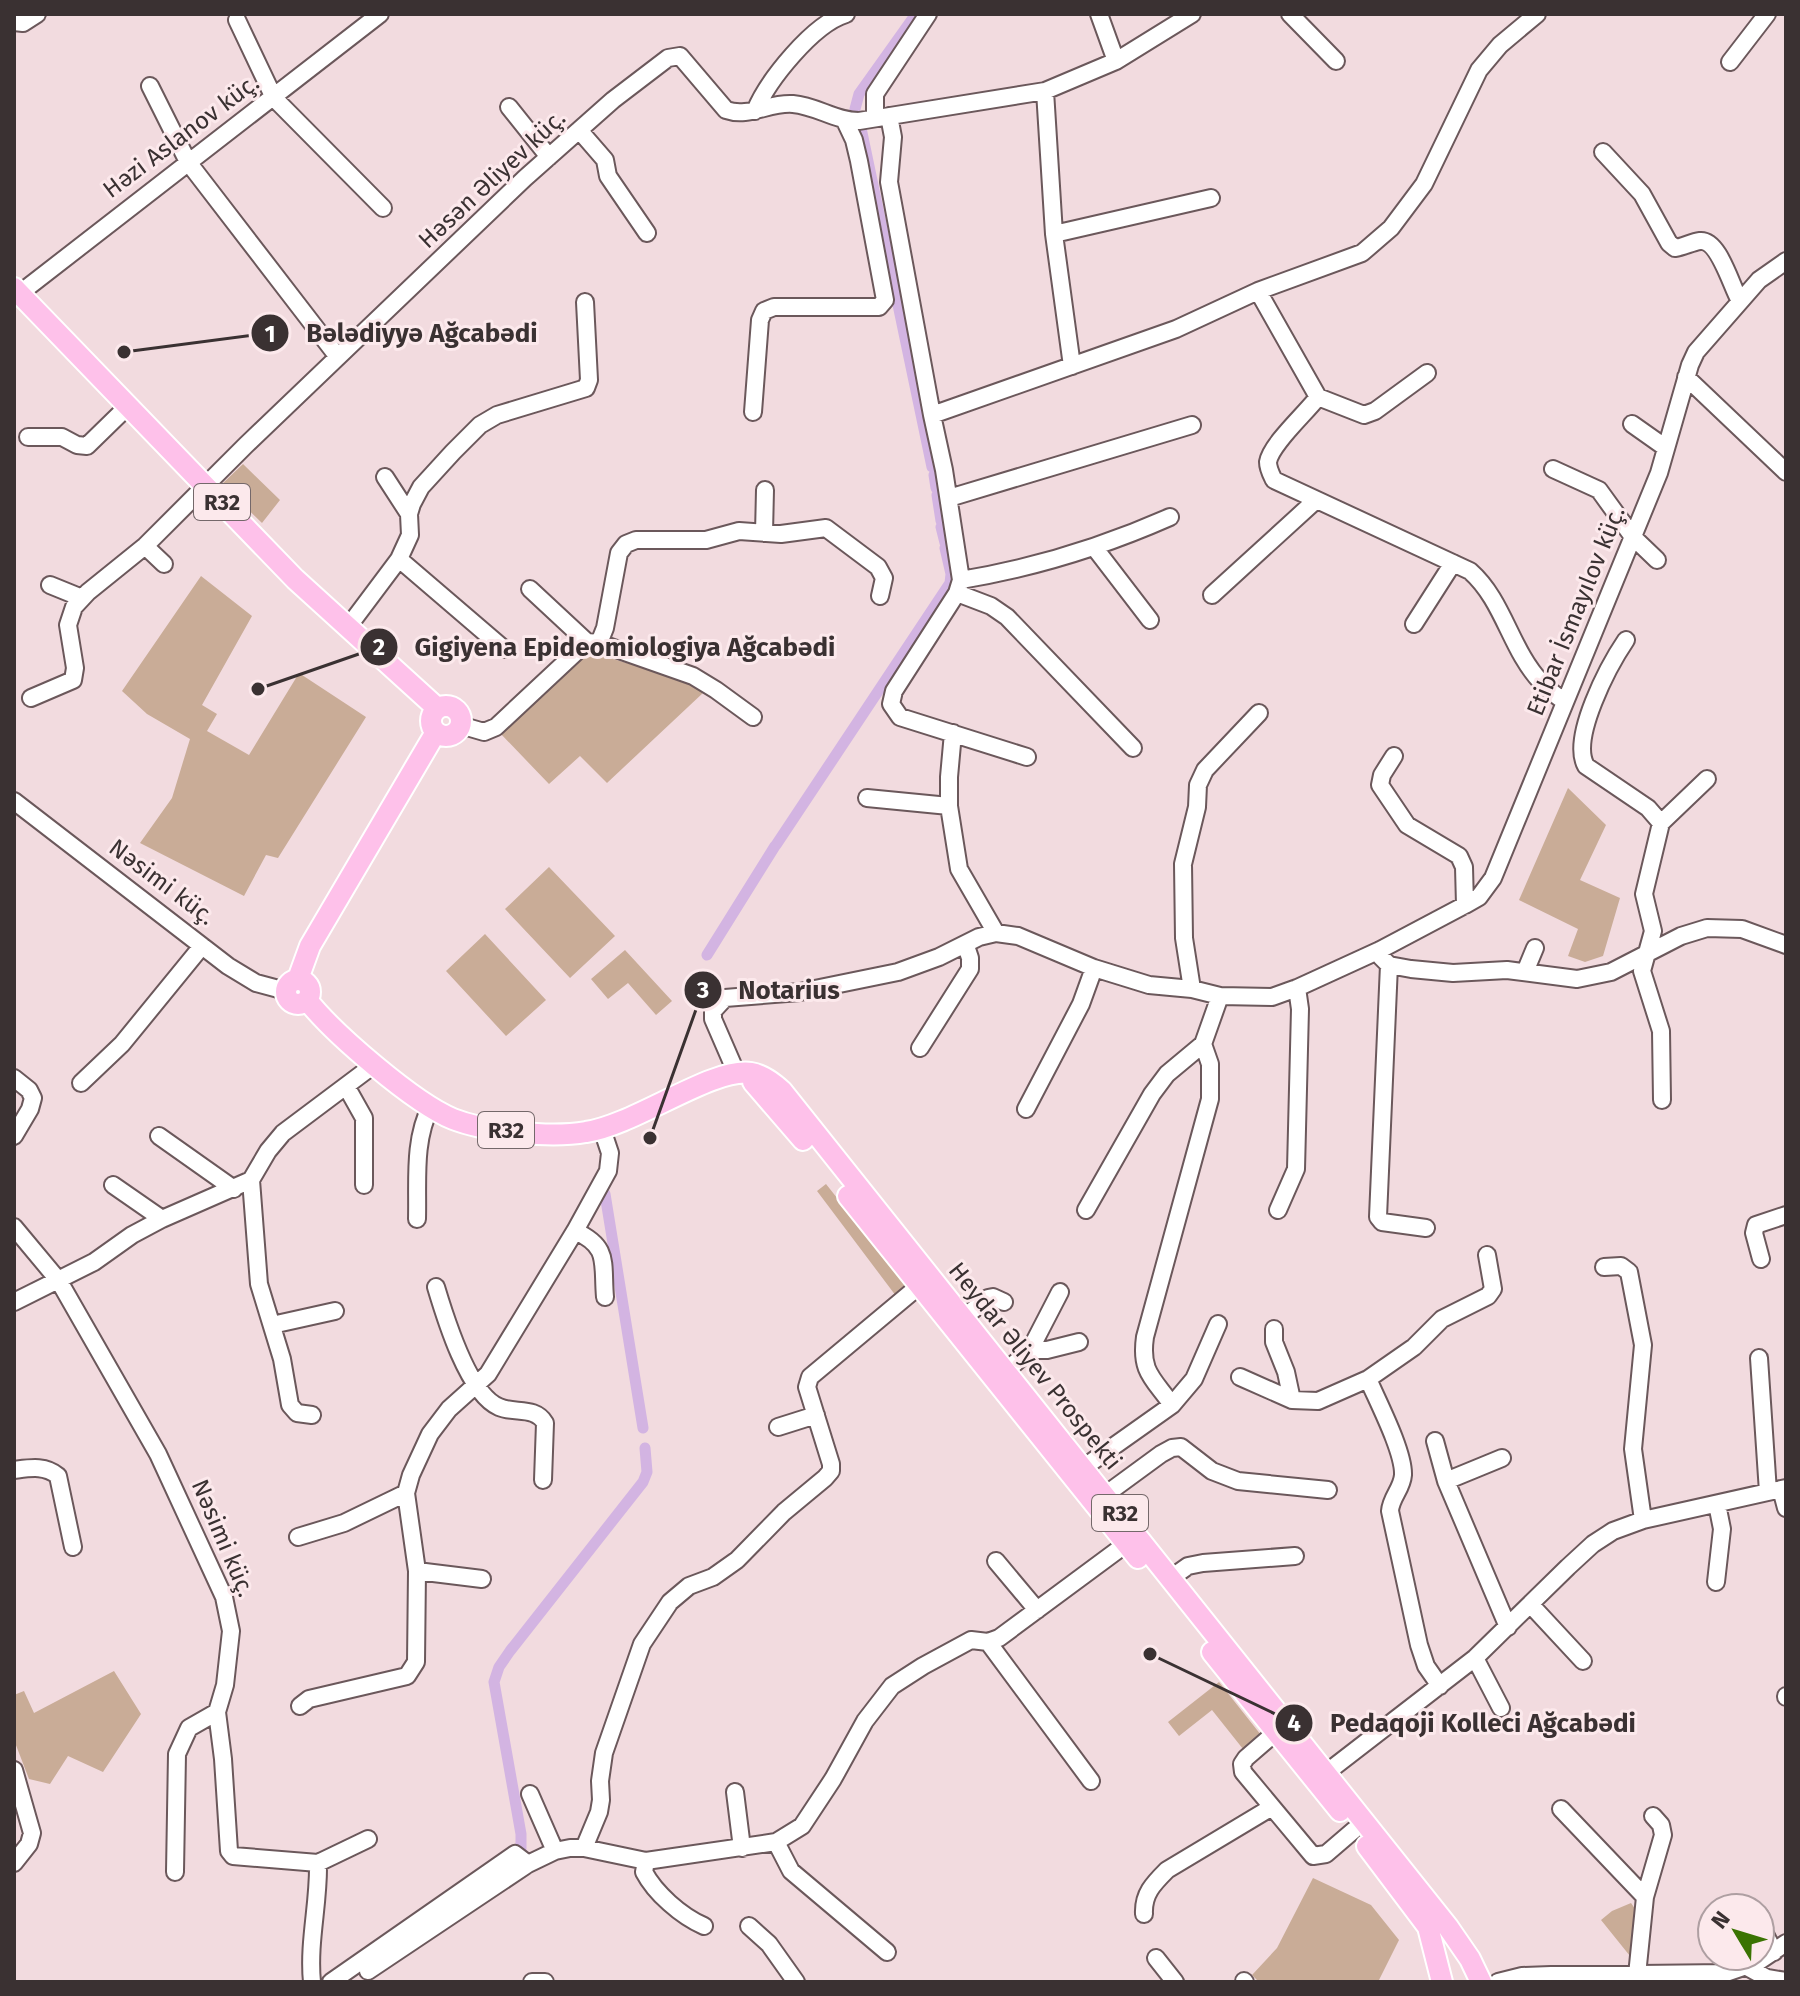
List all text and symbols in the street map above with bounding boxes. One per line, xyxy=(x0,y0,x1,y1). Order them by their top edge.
street label: Həzi Aslanov küç. xyxy=(98,68,264,204)
street label: Həsən Əliyev küç. xyxy=(413,104,571,254)
callout: Bələdiyyə Ağcabədi xyxy=(250,308,553,358)
text: Bələdiyyə Ağcabədi xyxy=(306,318,538,349)
text: 1 xyxy=(264,320,276,348)
road number: R32 xyxy=(194,484,250,520)
street label: Etibar İsmayılov küç. xyxy=(1521,502,1631,720)
callout: Gigiyena Epideomiologiya Ağcabədi xyxy=(359,622,852,672)
text: Gigiyena Epideomiologiya Ağcabədi xyxy=(415,632,835,663)
text: 2 xyxy=(373,633,385,661)
street label: Nəsimi küç. xyxy=(104,833,220,931)
callout: Notarius xyxy=(683,965,856,1015)
text: Notarius xyxy=(738,975,840,1006)
text: 3 xyxy=(696,976,709,1004)
road number: R32 xyxy=(478,1112,534,1148)
street label: Heydar Əliyev Prospekti xyxy=(943,1257,1127,1475)
street label: Nəsimi küç. xyxy=(186,1475,260,1601)
road number: R32 xyxy=(1092,1495,1148,1531)
callout: Pedaqoji Kolleci Ağcabədi xyxy=(1274,1698,1652,1748)
text: Pedaqoji Kolleci Ağcabədi xyxy=(1330,1708,1636,1739)
text: 4 xyxy=(1287,1709,1301,1737)
north arrow xyxy=(1696,1892,1776,1972)
text: N xyxy=(1706,1906,1736,1934)

